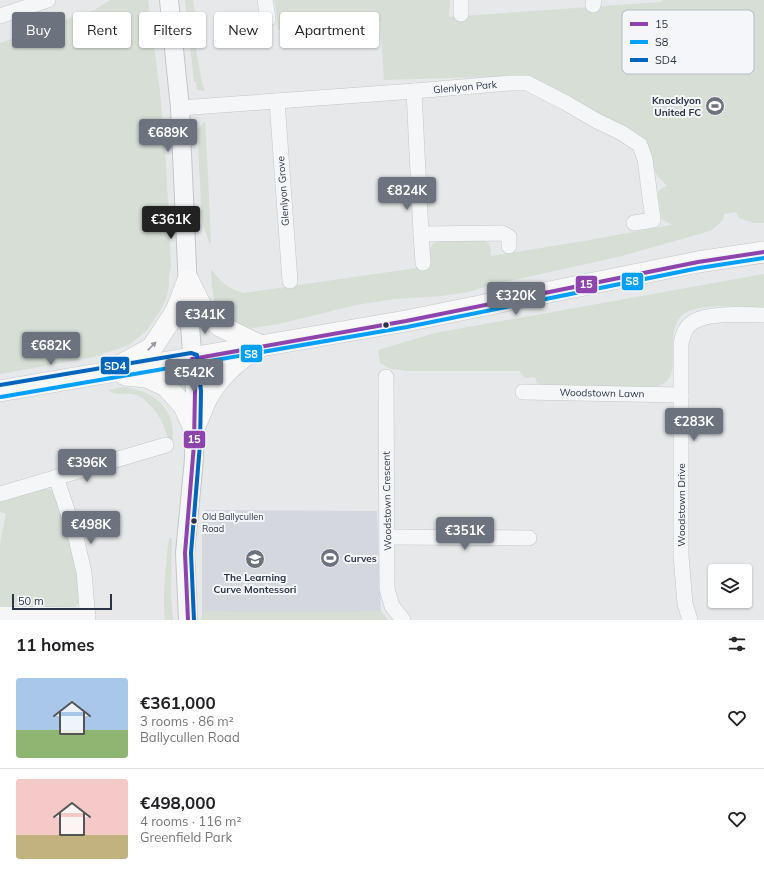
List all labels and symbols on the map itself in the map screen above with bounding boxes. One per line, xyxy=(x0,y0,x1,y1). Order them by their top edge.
legend xyxy=(622,10,754,74)
text: 15 xyxy=(655,17,669,31)
text: S8 xyxy=(655,35,669,49)
text: SD4 xyxy=(655,53,677,67)
street label: Glenlyon Park xyxy=(433,78,498,96)
place label: Knocklyon United FC xyxy=(652,94,701,119)
sports icon: Knocklyon United FC xyxy=(704,95,726,117)
pin: €689K xyxy=(140,119,196,153)
street label: Glenlyon Grove xyxy=(274,156,292,226)
pin: €824K xyxy=(379,177,435,211)
pin: €361K xyxy=(143,206,199,240)
line badge: S8 xyxy=(621,272,644,291)
text: S8 xyxy=(625,274,639,288)
line badge: 15 xyxy=(575,275,598,294)
text: 15 xyxy=(579,277,593,291)
pin: €320K xyxy=(488,282,544,316)
pin: €341K xyxy=(177,301,233,335)
unlabelled marker xyxy=(381,320,391,330)
pin: €682K xyxy=(23,332,79,366)
one-way arrow xyxy=(147,341,156,351)
line badge: S8 xyxy=(240,344,263,363)
text: S8 xyxy=(244,347,258,361)
line badge: SD4 xyxy=(100,356,130,375)
text: SD4 xyxy=(104,359,126,373)
pin: €542K xyxy=(166,359,222,393)
street label: Woodstown Lawn xyxy=(559,386,645,400)
pin: €283K xyxy=(666,408,722,442)
line badge: 15 xyxy=(183,430,206,449)
text: 15 xyxy=(187,432,201,446)
pin: €396K xyxy=(59,449,115,483)
street label: Woodstown Crescent xyxy=(380,451,394,551)
street label: Woodstown Drive xyxy=(675,463,688,547)
pin: €498K xyxy=(63,511,119,545)
place label: Old Ballycullen Road xyxy=(202,511,263,534)
marker: Old Ballycullen Road xyxy=(189,516,199,526)
pin: €351K xyxy=(437,517,493,551)
sports icon: Curves xyxy=(319,547,341,569)
school or university icon: The Learning Curve Montessori xyxy=(244,548,266,570)
place label: Curves xyxy=(344,552,377,565)
place label: The Learning Curve Montessori xyxy=(214,571,296,596)
scale bar xyxy=(12,592,112,611)

